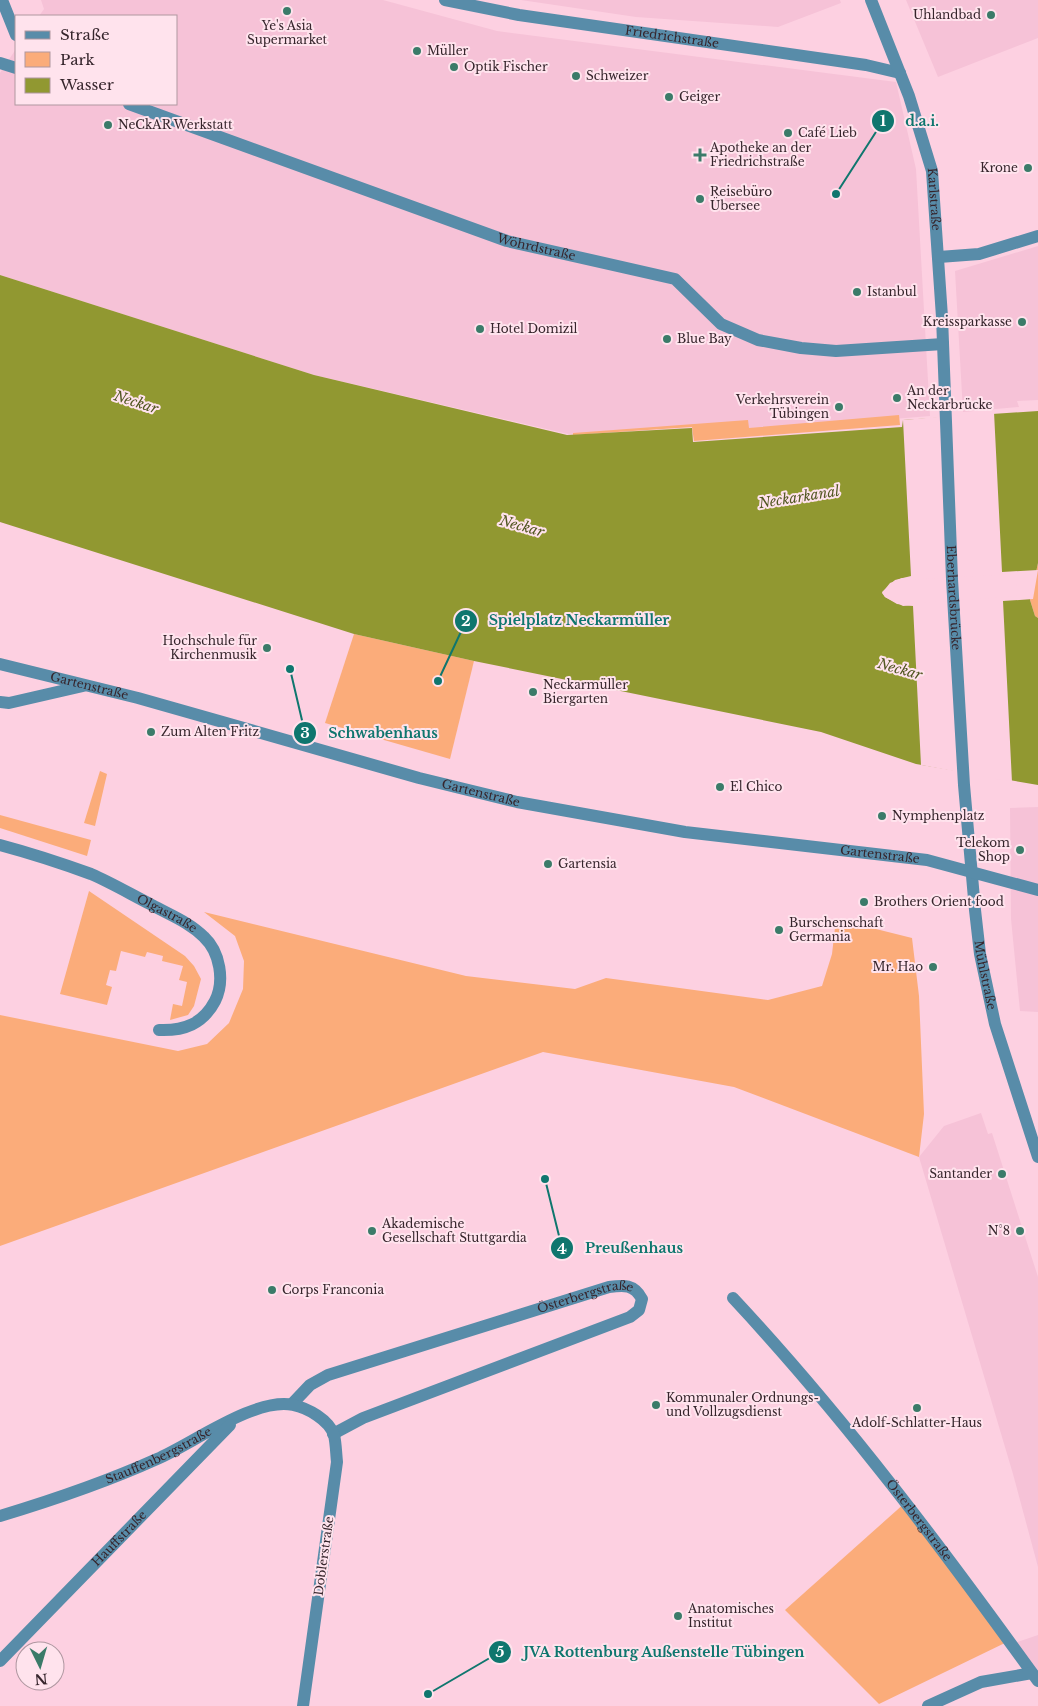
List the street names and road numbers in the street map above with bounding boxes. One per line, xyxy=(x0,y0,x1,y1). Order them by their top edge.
street label: Friedrichstraße xyxy=(624,22,720,51)
street label: Karlstraße xyxy=(925,167,944,231)
street label: Wöhrdstraße xyxy=(494,230,577,263)
street label: Eberhardsbrücke xyxy=(944,545,964,651)
street label: Gartenstraße xyxy=(49,669,130,702)
street label: Gartenstraße xyxy=(440,776,522,809)
street label: Gartenstraße xyxy=(839,842,921,866)
street label: Olgastraße xyxy=(134,891,200,935)
street label: Mühlstraße xyxy=(972,940,1000,1011)
street label: Österbergstraße xyxy=(535,1278,636,1316)
street label: Stauffenbergstraße xyxy=(103,1423,214,1487)
street label: Österbergstraße xyxy=(883,1476,955,1564)
street label: Hauffstraße xyxy=(88,1507,150,1569)
street label: Doblerstraße xyxy=(310,1515,337,1597)

